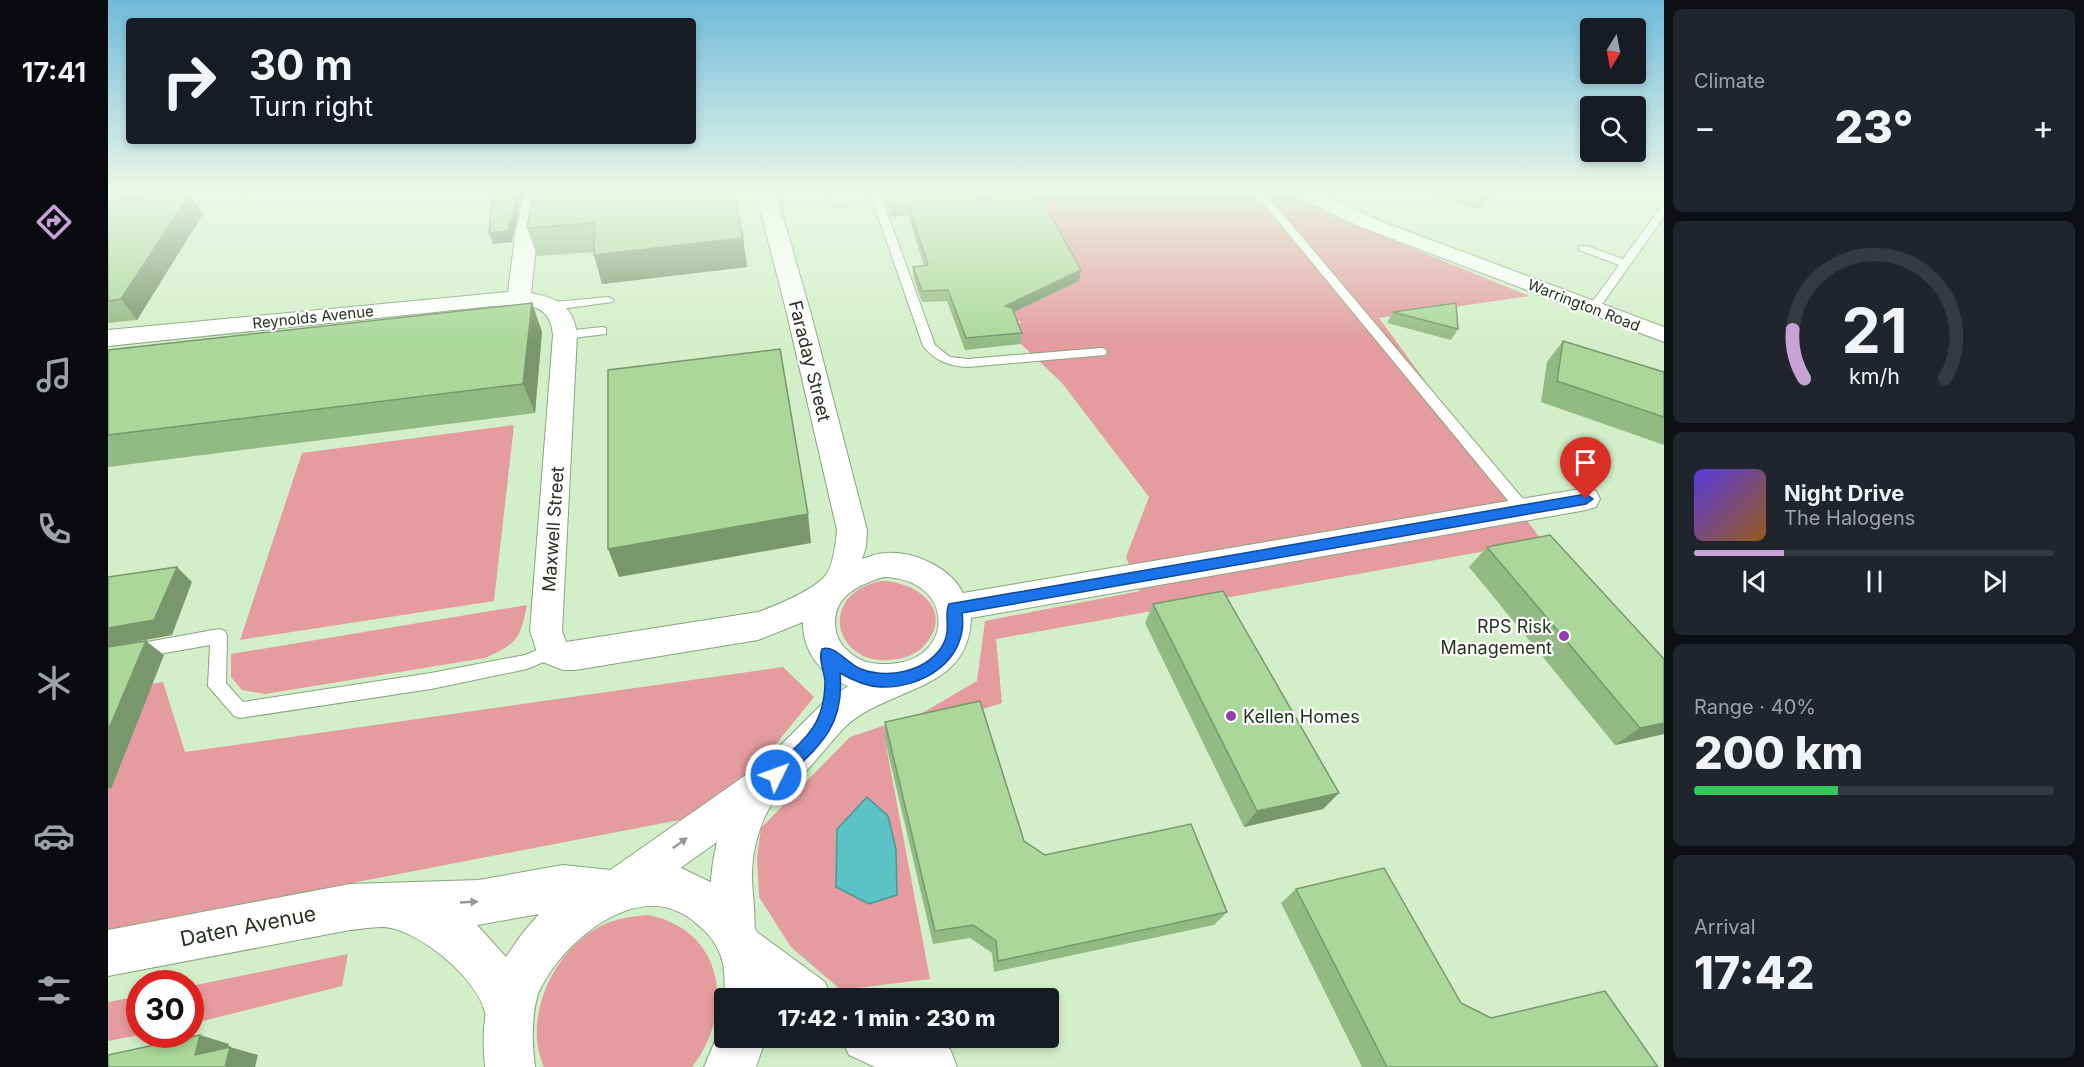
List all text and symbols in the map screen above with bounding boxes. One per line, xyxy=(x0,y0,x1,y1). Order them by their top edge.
north arrow xyxy=(1580,18,1646,84)
map controls xyxy=(1580,18,1646,162)
text: 30 m xyxy=(249,39,353,90)
icon: right xyxy=(150,42,228,120)
text: 17:41 xyxy=(22,56,86,89)
text: Climate xyxy=(1694,69,1765,93)
text: Turn right xyxy=(249,90,373,123)
button: search xyxy=(1580,96,1646,162)
text: 23° xyxy=(1835,99,1913,154)
text: − xyxy=(1694,107,1716,147)
text: + xyxy=(2032,107,2054,147)
icon: directions xyxy=(33,201,75,243)
street label: Warrington Road xyxy=(1525,275,1643,335)
text: 21 xyxy=(1841,293,1907,368)
street label: Faraday Street xyxy=(785,298,835,424)
street label: Reynolds Avenue xyxy=(251,301,375,333)
icon: music xyxy=(33,354,75,396)
text: km/h xyxy=(1849,363,1899,389)
pin xyxy=(1560,437,1611,499)
icon: arrive xyxy=(1569,446,1602,479)
street label: Maxwell Street xyxy=(538,465,568,592)
text: Night Drive xyxy=(1784,480,1904,506)
text: The Halogens xyxy=(1784,506,1915,530)
icon: phone xyxy=(33,508,75,550)
icon: previous xyxy=(1738,565,1771,598)
icon: pause xyxy=(1858,565,1891,598)
icon: next xyxy=(1978,565,2011,598)
place label: RPS Risk Management xyxy=(1441,616,1552,658)
marker: RPS Risk Management xyxy=(1557,629,1571,643)
icon: climate xyxy=(33,662,75,704)
text: Range · 40% xyxy=(1694,695,1816,719)
place label: Kellen Homes xyxy=(1243,706,1360,727)
marker: Kellen Homes xyxy=(1224,709,1238,723)
text: 200 km xyxy=(1694,725,1863,780)
position arrow xyxy=(744,743,808,807)
icon: car xyxy=(33,815,75,857)
one-way arrow xyxy=(672,838,687,850)
one-way arrow xyxy=(459,898,478,907)
street label: Daten Avenue xyxy=(178,901,318,951)
text: Arrival xyxy=(1694,915,1756,939)
text: 17:42 xyxy=(1694,945,1814,1000)
icon: filters xyxy=(33,969,75,1011)
speed limit sign: 30 xyxy=(126,970,204,1048)
text: 17:42 · 1 min · 230 m xyxy=(778,1005,995,1031)

